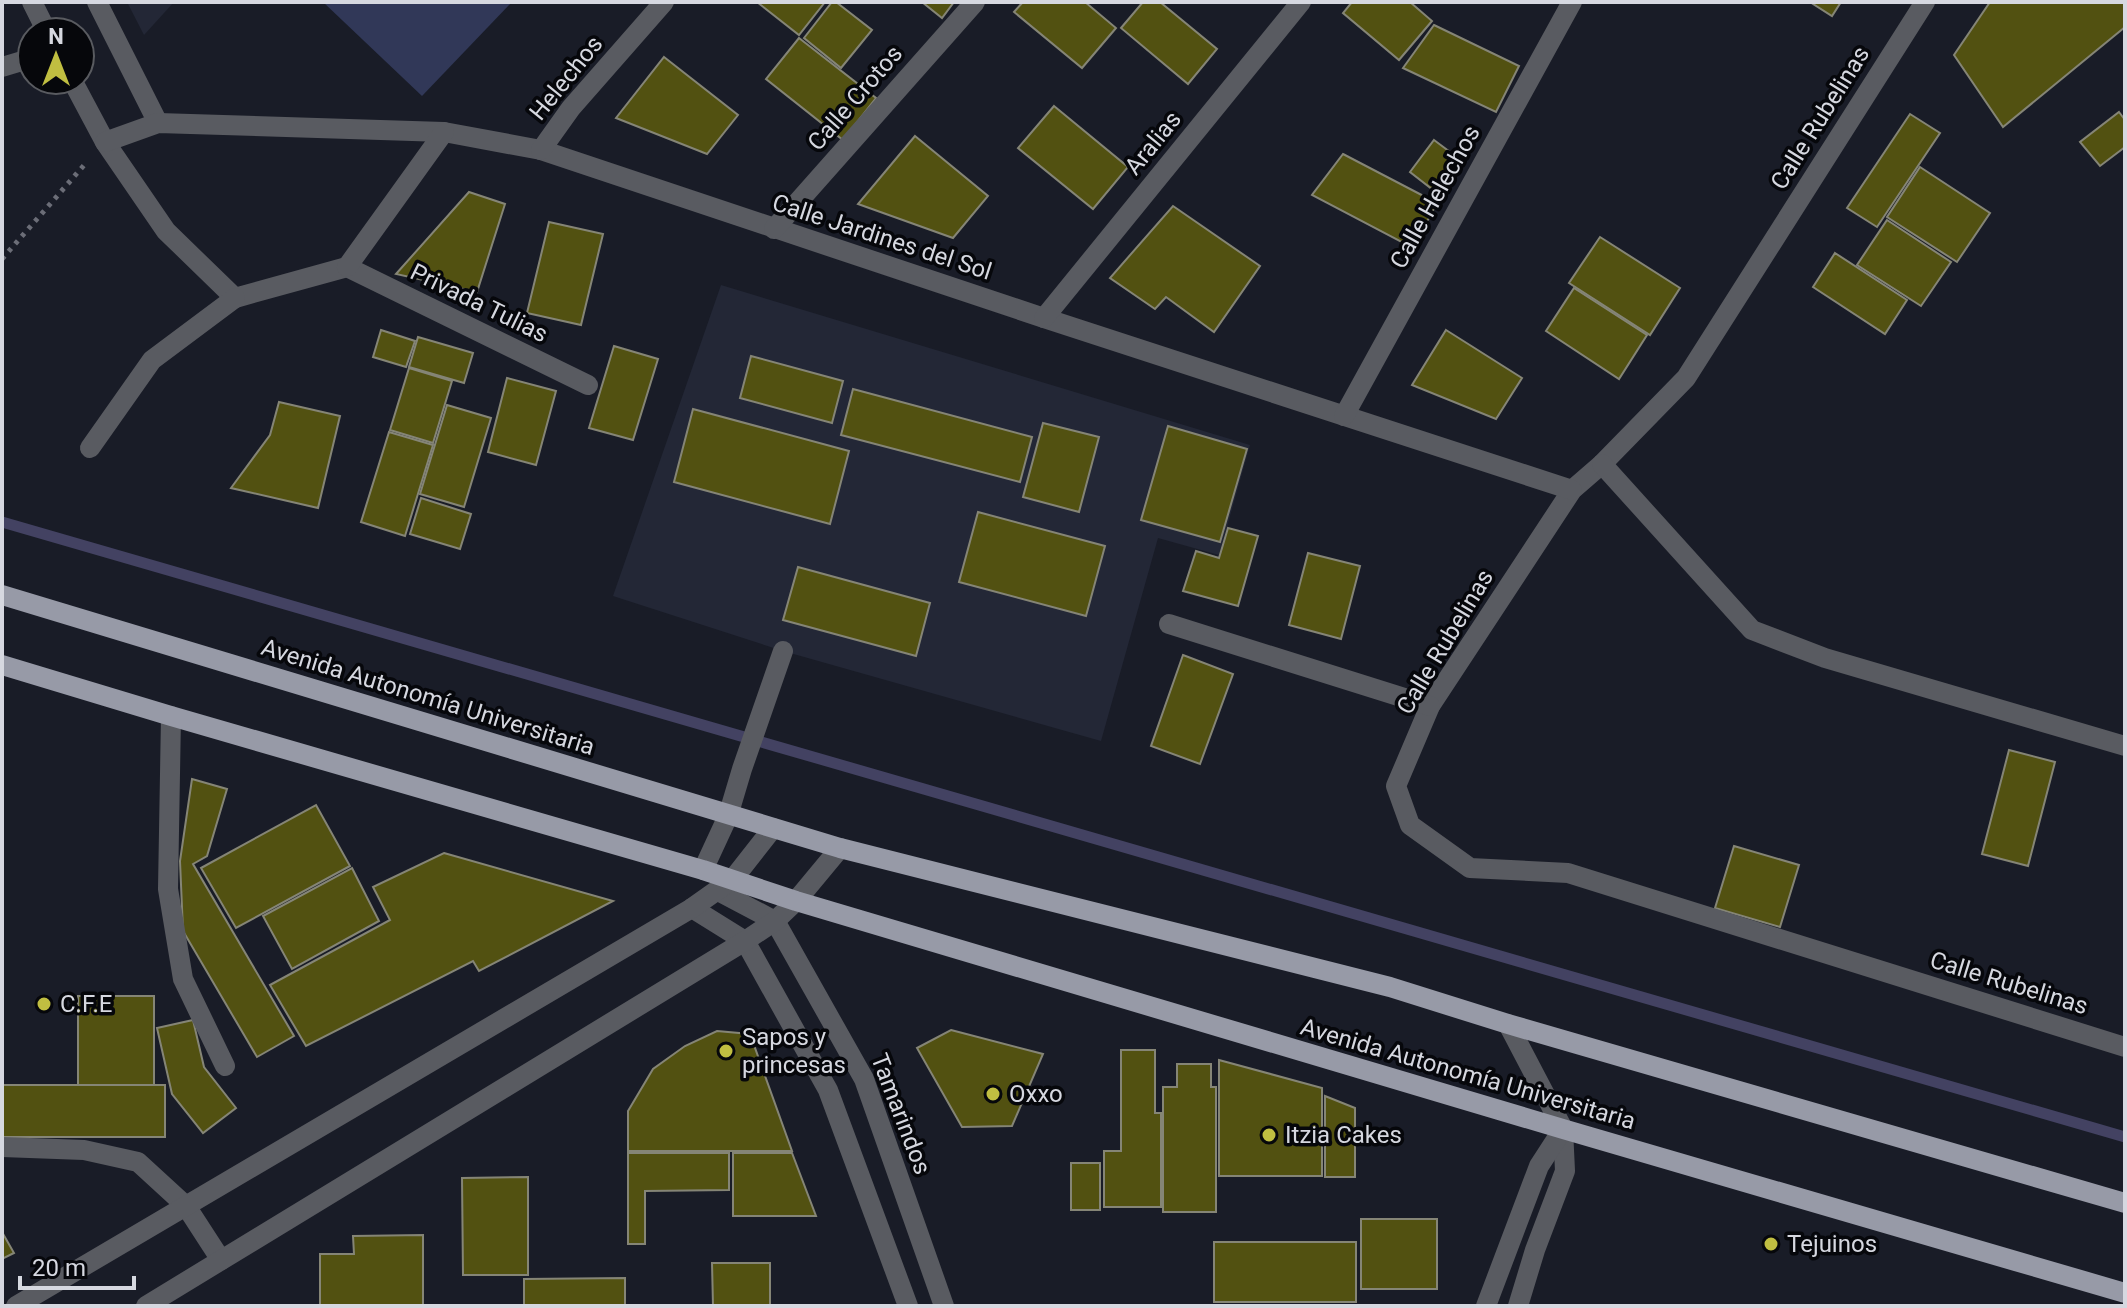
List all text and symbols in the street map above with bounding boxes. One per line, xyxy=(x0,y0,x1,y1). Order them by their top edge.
north arrow xyxy=(16,16,96,96)
text: N xyxy=(48,24,64,49)
street label: Helechos xyxy=(524,30,608,126)
street label: Calle Crotos xyxy=(802,40,908,156)
street label: Calle Rubelinas xyxy=(1765,41,1875,195)
street label: Aralias xyxy=(1119,106,1187,180)
street label: Calle Helechos xyxy=(1384,121,1486,273)
street label: Calle Jardines del Sol xyxy=(769,188,995,286)
street label: Privada Tulias xyxy=(406,258,552,348)
street label: Calle Rubelinas xyxy=(1391,565,1499,719)
street label: Avenida Autonomía Universitaria xyxy=(258,633,598,761)
street label: Calle Rubelinas xyxy=(1927,946,2091,1020)
place label: C.F.E xyxy=(60,990,112,1018)
marker: C.F.E xyxy=(35,995,53,1013)
street label: Avenida Autonomía Universitaria xyxy=(1297,1013,1639,1135)
place label: Sapos y princesas xyxy=(742,1023,846,1079)
marker: Sapos y princesas xyxy=(717,1042,735,1060)
street label: Tamarindos xyxy=(865,1050,937,1178)
place label: Oxxo xyxy=(1009,1080,1063,1108)
marker: Oxxo xyxy=(984,1085,1002,1103)
place label: Itzia Cakes xyxy=(1285,1121,1402,1149)
marker: Itzia Cakes xyxy=(1260,1126,1278,1144)
place label: Tejuinos xyxy=(1787,1230,1877,1258)
marker: Tejuinos xyxy=(1762,1235,1780,1253)
scale bar xyxy=(20,1240,134,1290)
text: 20 m xyxy=(32,1254,86,1282)

